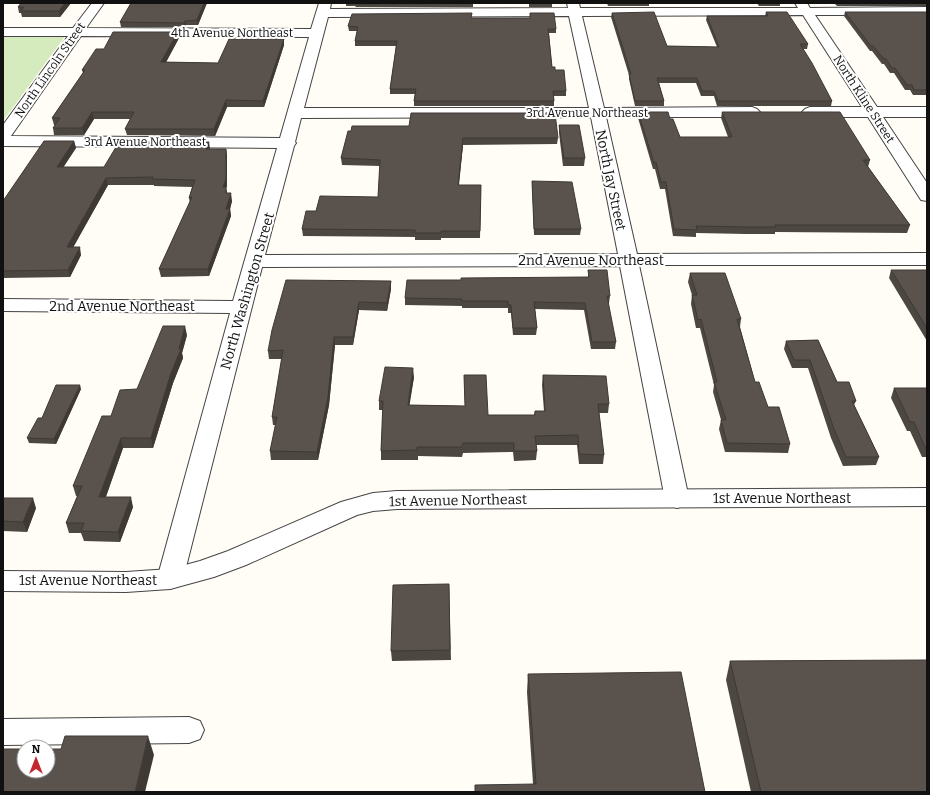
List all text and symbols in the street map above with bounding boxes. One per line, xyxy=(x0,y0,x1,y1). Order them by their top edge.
street label: North Lincoln Street xyxy=(12,19,89,120)
street label: 4th Avenue Northeast xyxy=(171,26,294,40)
street label: North Kline Street xyxy=(830,53,898,146)
street label: 3rd Avenue Northeast xyxy=(526,106,649,120)
street label: North Jay Street xyxy=(592,128,630,232)
street label: 3rd Avenue Northeast xyxy=(84,135,207,149)
street label: North Washington Street xyxy=(217,211,278,372)
street label: 2nd Avenue Northeast xyxy=(518,252,664,269)
street label: 2nd Avenue Northeast xyxy=(49,298,195,315)
street label: 1st Avenue Northeast xyxy=(713,490,851,507)
street label: 1st Avenue Northeast xyxy=(389,491,527,510)
street label: 1st Avenue Northeast xyxy=(19,572,157,589)
north arrow xyxy=(16,739,56,779)
text: N xyxy=(32,743,41,756)

